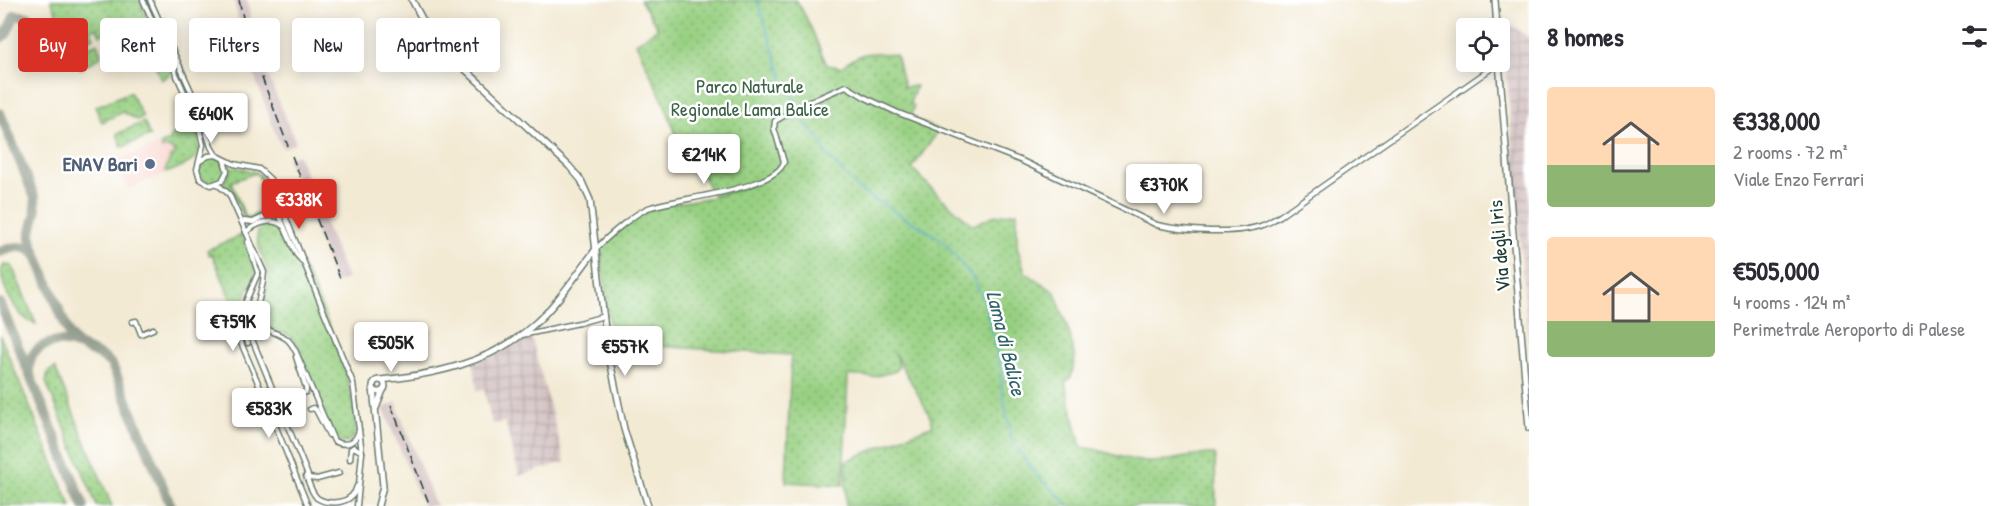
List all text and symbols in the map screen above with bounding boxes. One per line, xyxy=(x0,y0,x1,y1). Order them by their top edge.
chip: Buy xyxy=(18,18,88,72)
chip: Rent xyxy=(100,18,177,72)
chip: Filters xyxy=(189,18,280,72)
chip: New xyxy=(292,18,364,72)
chip: Apartment xyxy=(376,18,500,72)
map controls xyxy=(1456,18,1510,72)
button: locate xyxy=(1456,18,1510,72)
text: 8 homes xyxy=(1547,19,1624,54)
icon: filters xyxy=(1958,20,1991,53)
park label: Parco Naturale Regionale Lama Balice xyxy=(671,72,829,122)
pin: €640K xyxy=(169,93,253,144)
text: €640K xyxy=(189,99,233,126)
text: €338,000 xyxy=(1733,103,1820,138)
icon: home xyxy=(1595,111,1667,183)
pin: €214K xyxy=(662,134,746,185)
text: 2 rooms · 72 m² xyxy=(1733,138,1847,165)
text: €214K xyxy=(682,140,726,167)
place label: ENAV Bari xyxy=(63,150,138,177)
marker: ENAV Bari xyxy=(143,157,157,171)
pin: €370K xyxy=(1122,164,1206,215)
text: Viale Enzo Ferrari xyxy=(1733,165,1864,192)
text: €370K xyxy=(1140,170,1188,197)
pin: €338K xyxy=(257,179,341,230)
text: €338K xyxy=(276,185,322,212)
street label: Via degli Iris xyxy=(1481,199,1516,293)
text: €505,000 xyxy=(1733,253,1819,288)
icon: home xyxy=(1595,261,1667,333)
water label: Lama di Balice xyxy=(979,288,1034,400)
text: 4 rooms · 124 m² xyxy=(1733,288,1850,315)
pin: €759K xyxy=(191,301,275,352)
text: €759K xyxy=(210,307,256,334)
text: Perimetrale Aeroporto di Palese xyxy=(1733,315,1965,342)
pin: €505K xyxy=(349,322,433,373)
pin: €557K xyxy=(583,326,667,377)
text: €505K xyxy=(368,328,414,355)
text: €557K xyxy=(602,332,648,359)
pin: €583K xyxy=(227,388,311,439)
text: €583K xyxy=(246,394,292,421)

